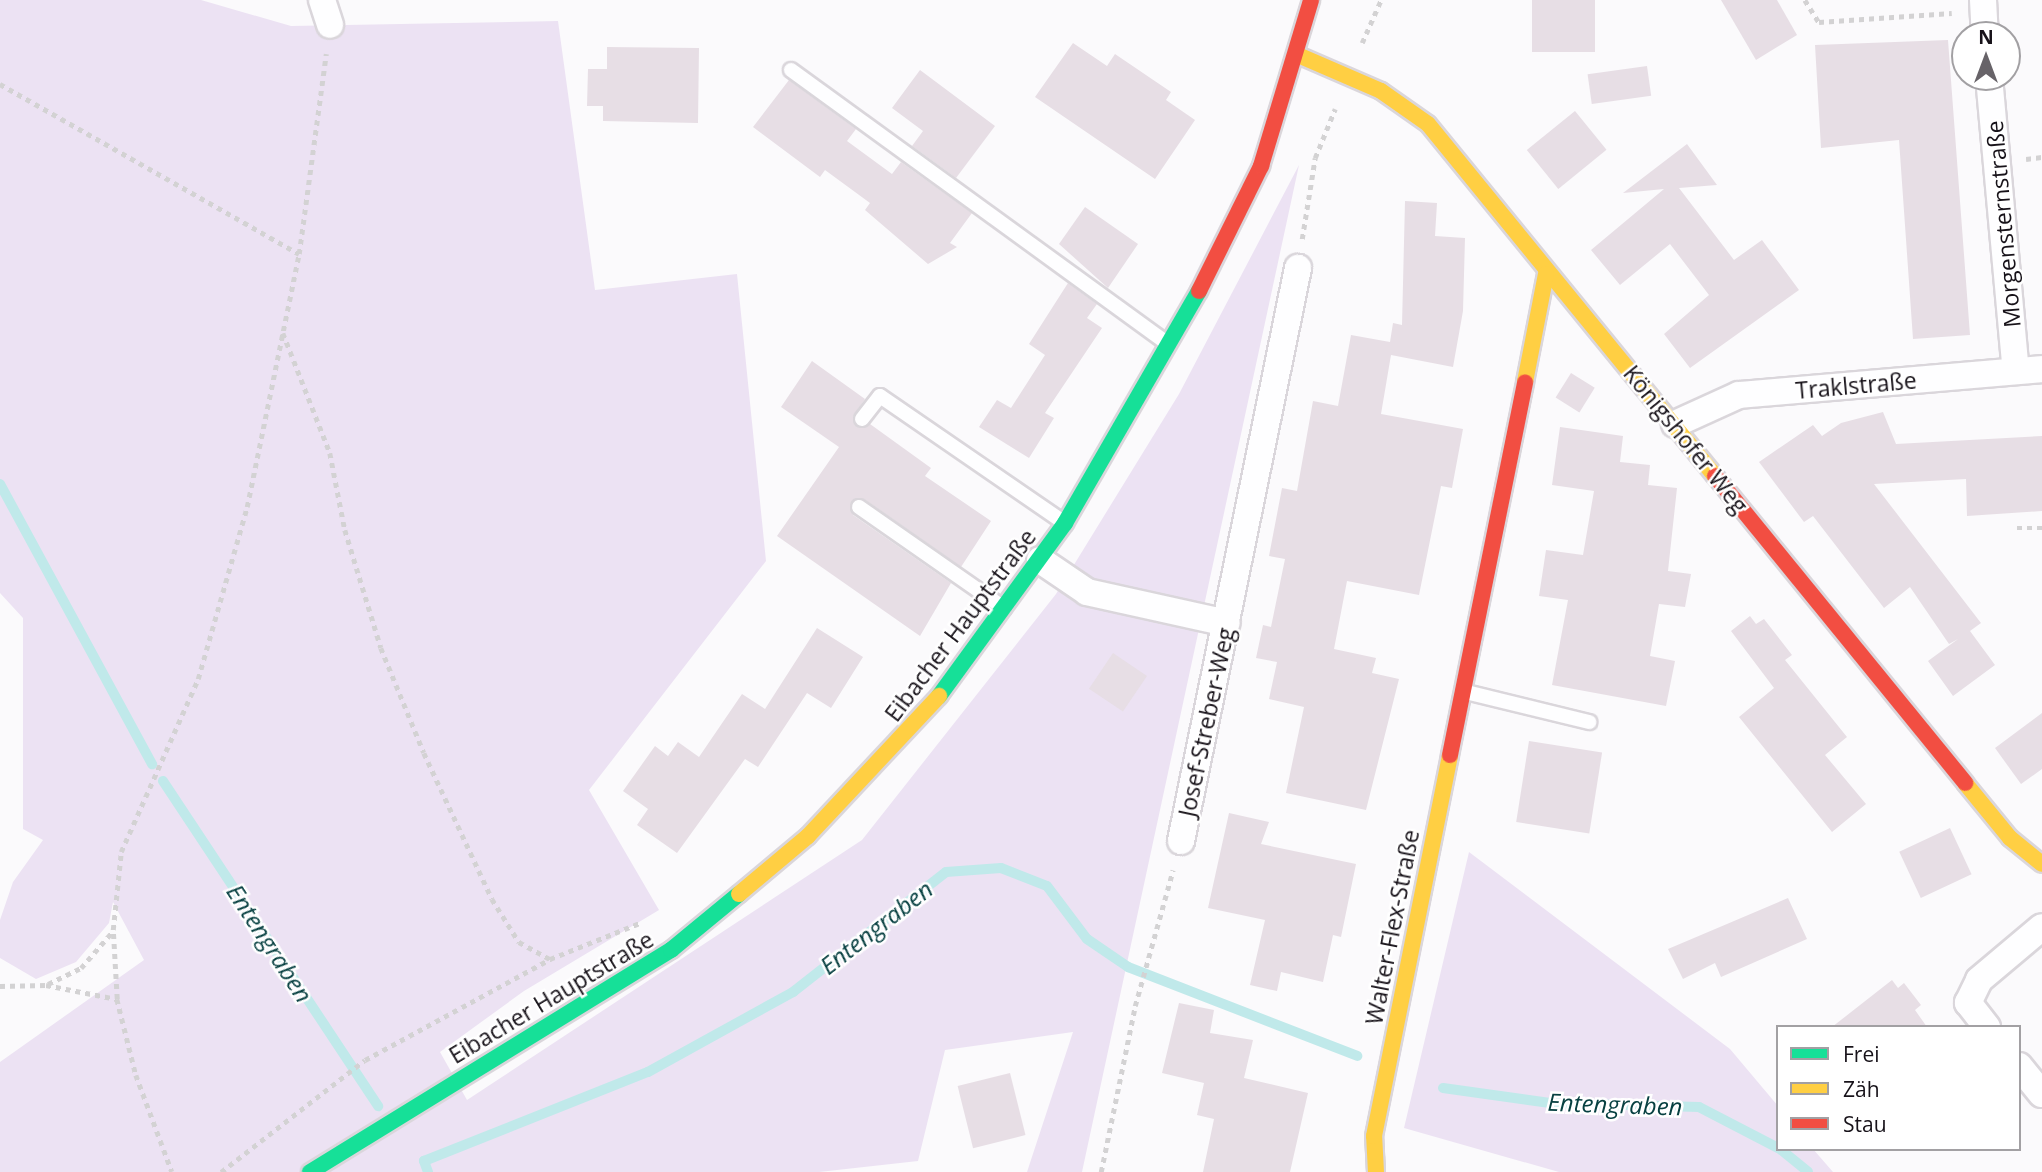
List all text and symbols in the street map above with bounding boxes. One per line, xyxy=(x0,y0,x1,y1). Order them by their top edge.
north arrow xyxy=(1951,21,2021,91)
text: N xyxy=(1978,24,1994,50)
street label: Morgensternstraße xyxy=(1980,119,2026,329)
street label: Königshofer Weg xyxy=(1618,360,1754,518)
street label: Traklstraße xyxy=(1794,366,1918,404)
street label: Eibacher Hauptstraße xyxy=(879,523,1041,727)
street label: Josef-Streber-Weg xyxy=(1172,625,1240,819)
street label: Walter-Flex-Straße xyxy=(1360,827,1424,1027)
water label: Entengraben xyxy=(814,874,938,980)
water label: Entengraben xyxy=(221,879,319,1007)
street label: Eibacher Hauptstraße xyxy=(444,925,658,1069)
legend xyxy=(1776,1025,2021,1151)
text: Frei xyxy=(1843,1040,1880,1068)
text: Zäh xyxy=(1843,1075,1880,1103)
water label: Entengraben xyxy=(1547,1087,1683,1121)
text: Stau xyxy=(1843,1110,1887,1138)

